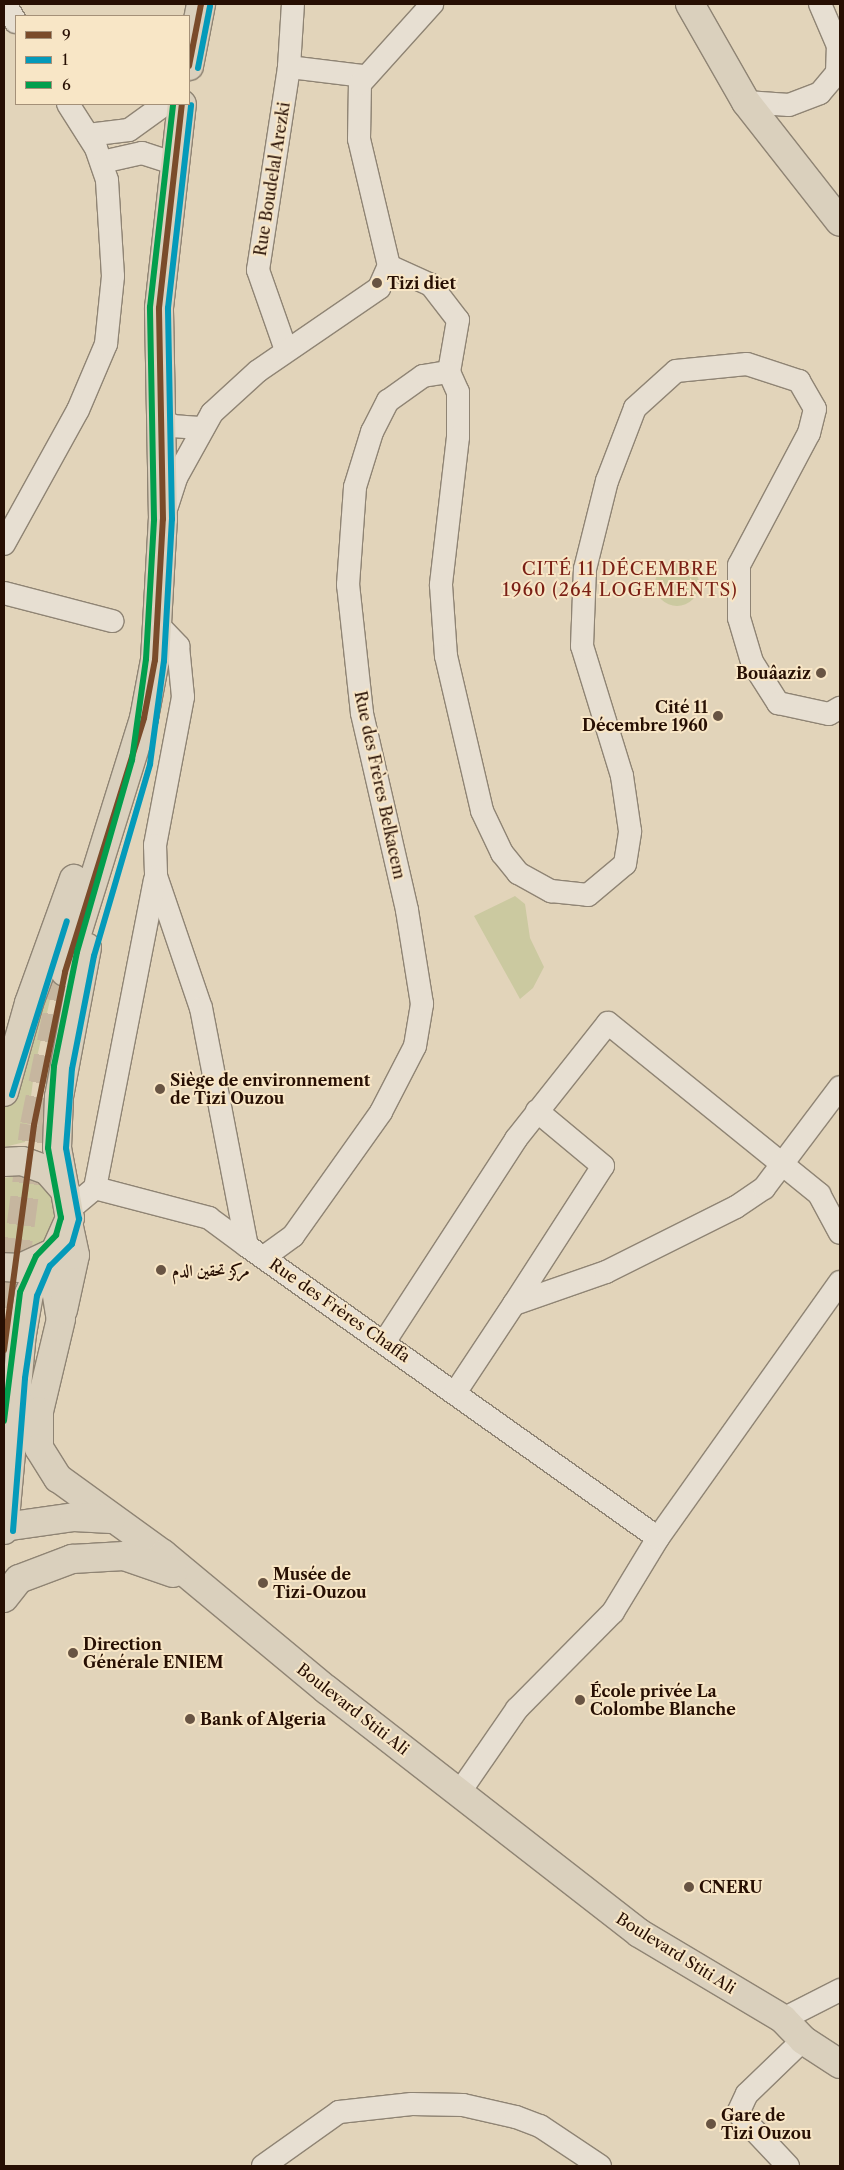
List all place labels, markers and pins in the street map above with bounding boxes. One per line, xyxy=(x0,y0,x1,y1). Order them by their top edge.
place label: Tizi diet xyxy=(387,273,456,293)
marker: Tizi diet xyxy=(371,277,383,289)
place label: Bouâaziz xyxy=(736,663,811,683)
marker: Bouâaziz xyxy=(815,667,827,679)
place label: Cité 11 Décembre 1960 xyxy=(582,697,708,735)
marker: Cité 11 Décembre 1960 xyxy=(712,710,724,722)
place label: Siège de environnement de Tizi Ouzou xyxy=(170,1070,370,1108)
marker: Siège de environnement de Tizi Ouzou xyxy=(154,1083,166,1095)
place label: مركز تحقين الدم xyxy=(172,1260,250,1280)
marker: مركز تحقين الدم xyxy=(154,1263,168,1277)
place label: Musée de Tizi-Ouzou xyxy=(273,1564,367,1602)
marker: Musée de Tizi-Ouzou xyxy=(257,1577,269,1589)
place label: Direction Générale ENIEM xyxy=(83,1634,224,1672)
marker: Direction Générale ENIEM xyxy=(67,1647,79,1659)
place label: École privée La Colombe Blanche xyxy=(590,1681,736,1719)
marker: École privée La Colombe Blanche xyxy=(574,1694,586,1706)
place label: Bank of Algeria xyxy=(200,1709,327,1729)
marker: Bank of Algeria xyxy=(184,1713,196,1725)
place label: CNERU xyxy=(699,1877,762,1897)
marker: CNERU xyxy=(683,1881,695,1893)
place label: Gare de Tizi Ouzou xyxy=(721,2105,812,2143)
marker: Gare de Tizi Ouzou xyxy=(705,2118,717,2130)

